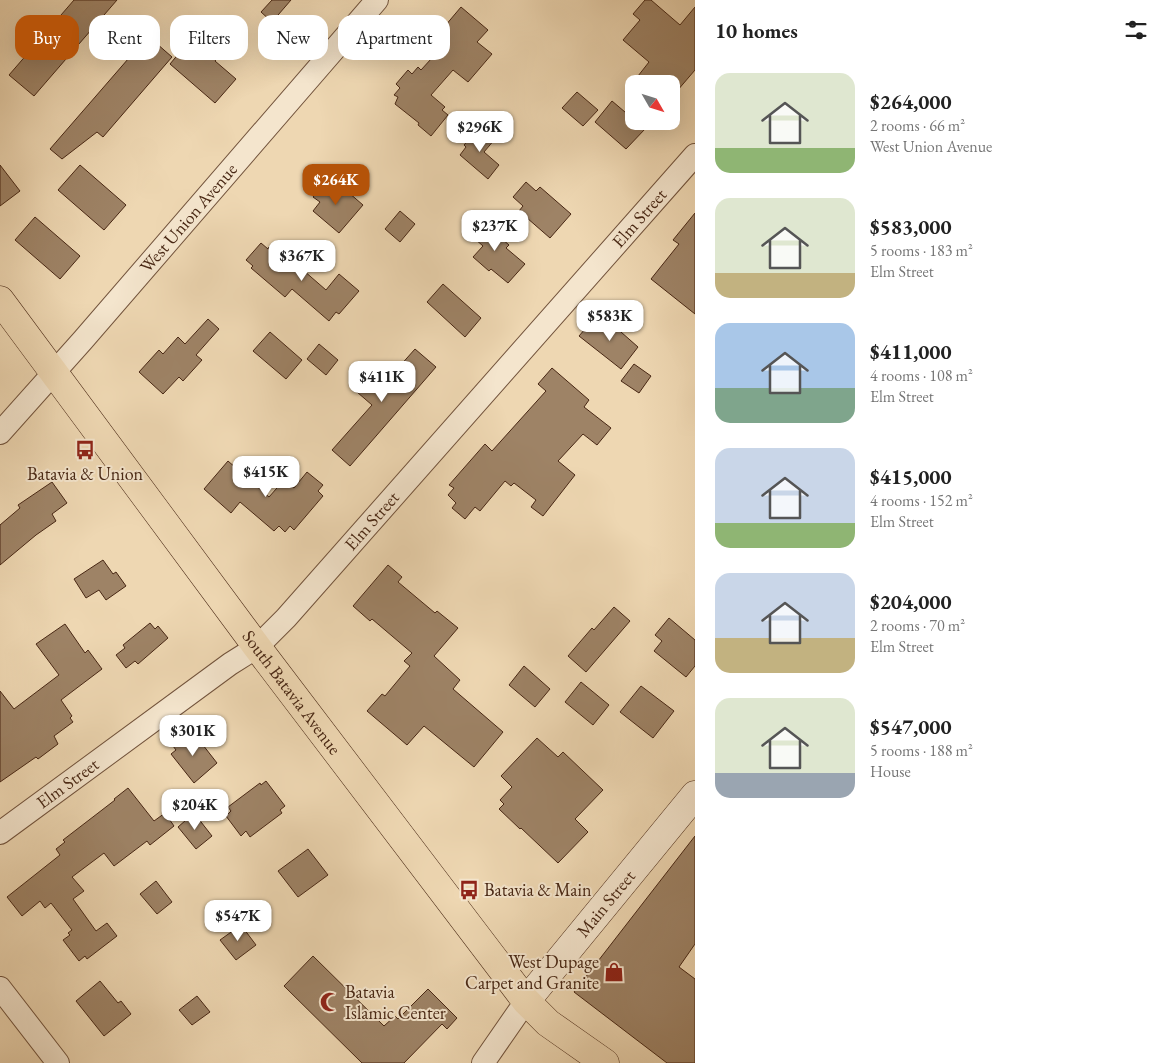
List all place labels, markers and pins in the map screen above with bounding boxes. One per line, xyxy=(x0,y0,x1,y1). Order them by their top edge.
pin: $296K xyxy=(445,110,515,153)
pin: $264K xyxy=(301,164,371,206)
pin: $237K xyxy=(460,210,530,252)
pin: $367K xyxy=(267,240,337,282)
pin: $583K xyxy=(575,300,645,342)
pin: $411K xyxy=(347,360,417,403)
bus stop icon: Batavia & Union xyxy=(74,439,96,461)
pin: $415K xyxy=(231,456,301,498)
place label: Batavia & Union xyxy=(27,462,144,485)
pin: $301K xyxy=(158,714,228,757)
pin: $204K xyxy=(160,788,230,831)
place label: Batavia & Main xyxy=(484,878,592,901)
bus stop icon: Batavia & Main xyxy=(458,879,480,901)
pin: $547K xyxy=(203,900,273,942)
place label: West Dupage Carpet and Granite xyxy=(465,950,599,994)
shop icon: West Dupage Carpet and Granite xyxy=(603,961,625,983)
place label: Batavia Islamic Center xyxy=(345,980,446,1024)
mosque icon: Batavia Islamic Center xyxy=(319,991,341,1013)

